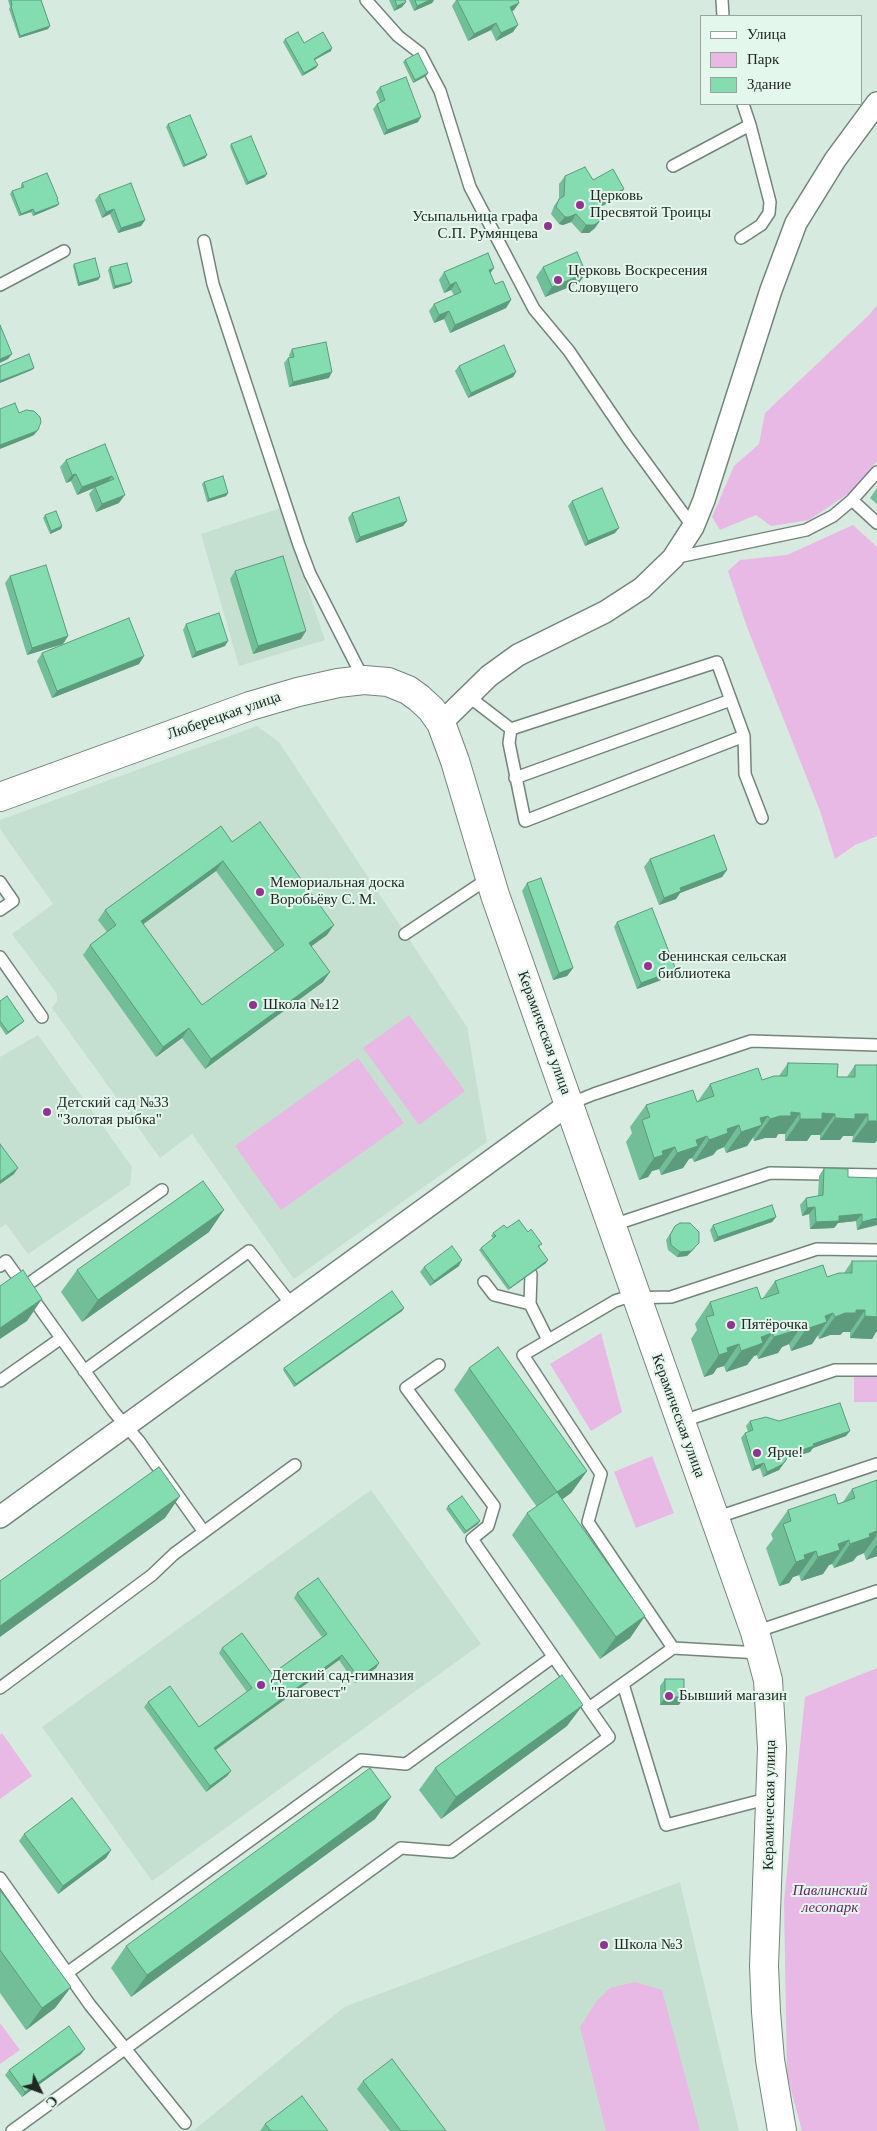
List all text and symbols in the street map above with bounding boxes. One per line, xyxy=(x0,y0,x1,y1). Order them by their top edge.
legend xyxy=(700,15,862,105)
text: Улица xyxy=(747,26,786,42)
text: Парк xyxy=(747,51,779,67)
text: Здание xyxy=(747,76,791,92)
place label: Церковь Пресвятой Троицы xyxy=(590,187,711,222)
marker: Церковь Пресвятой Троицы xyxy=(574,199,586,211)
place label: Усыпальница графа С.П. Румянцева xyxy=(412,208,538,243)
marker: Усыпальница графа С.П. Румянцева xyxy=(542,220,554,232)
place label: Церковь Воскресения Словущего xyxy=(568,262,707,297)
marker: Церковь Воскресения Словущего xyxy=(552,274,564,286)
street label: Люберецкая улица xyxy=(165,688,283,744)
place label: Мемориальная доска Воробьёву С. М. xyxy=(270,874,405,909)
marker: Мемориальная доска Воробьёву С. М. xyxy=(254,886,266,898)
place label: Фенинская сельская библиотека xyxy=(658,948,787,983)
marker: Фенинская сельская библиотека xyxy=(642,960,654,972)
street label: Керамическая улица xyxy=(513,969,575,1097)
place label: Школа №12 xyxy=(263,996,339,1014)
marker: Школа №12 xyxy=(247,999,259,1011)
place label: Детский сад №33 "Золотая рыбка" xyxy=(57,1094,169,1129)
marker: Детский сад №33 "Золотая рыбка" xyxy=(41,1106,53,1118)
place label: Пятёрочка xyxy=(741,1316,808,1334)
marker: Пятёрочка xyxy=(725,1319,737,1331)
street label: Керамическая улица xyxy=(647,1352,709,1480)
place label: Ярче! xyxy=(767,1444,803,1462)
marker: Ярче! xyxy=(751,1447,763,1459)
place label: Детский сад-гимназия "Благовест" xyxy=(271,1667,414,1702)
marker: Детский сад-гимназия "Благовест" xyxy=(255,1679,267,1691)
place label: Бывший магазин xyxy=(679,1687,787,1705)
marker: Бывший магазин xyxy=(663,1690,675,1702)
street label: Керамическая улица xyxy=(760,1740,780,1870)
park label: Павлинский лесопарк xyxy=(792,1882,868,1917)
place label: Школа №3 xyxy=(614,1936,683,1954)
marker: Школа №3 xyxy=(598,1939,610,1951)
north arrow xyxy=(15,2066,65,2116)
text: С xyxy=(43,2093,60,2110)

